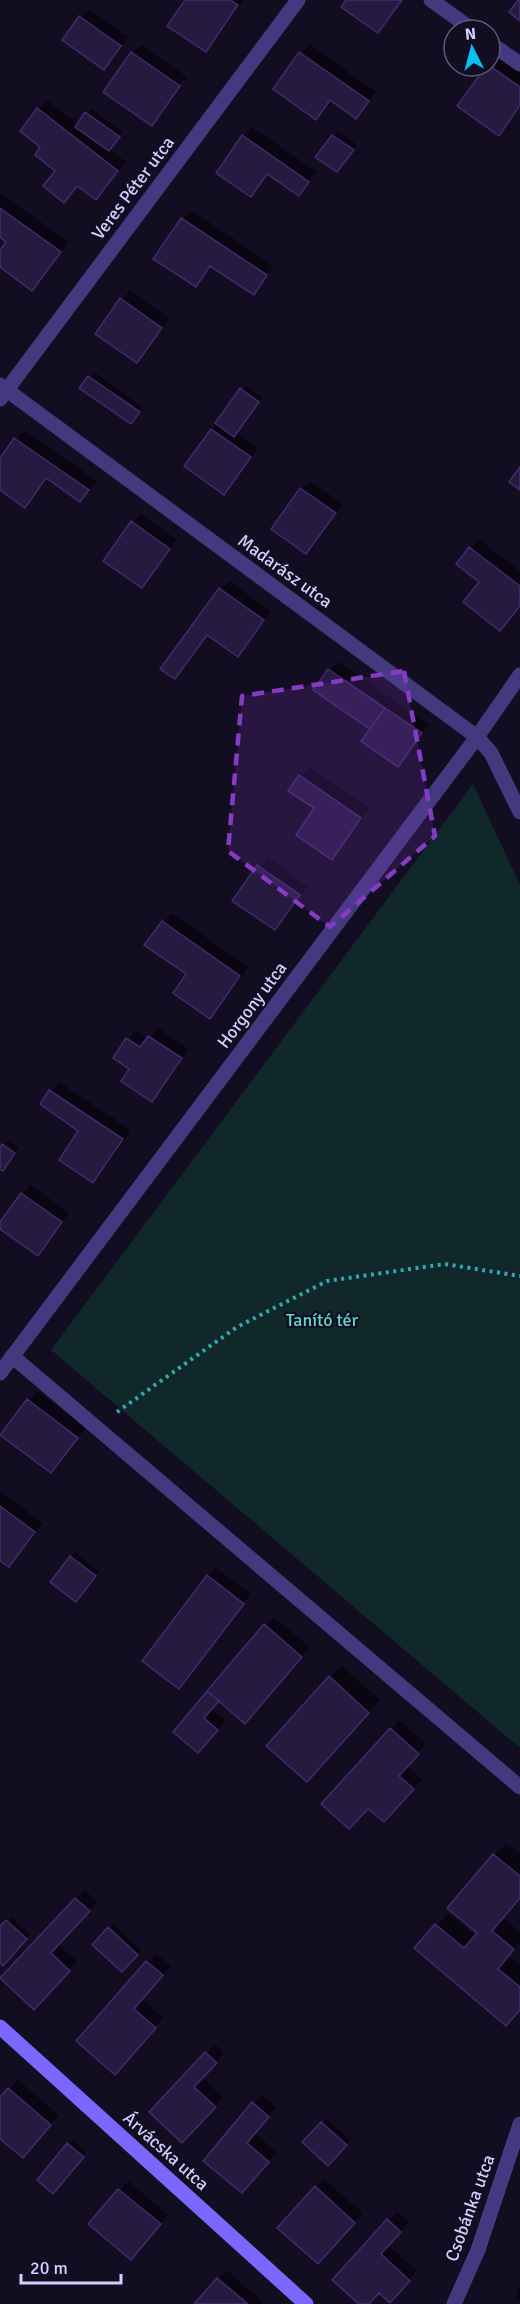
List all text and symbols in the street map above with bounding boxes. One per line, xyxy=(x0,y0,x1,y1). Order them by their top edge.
north arrow xyxy=(442,18,502,78)
text: N xyxy=(464,24,477,45)
street label: Veres Péter utca xyxy=(87,132,179,244)
street label: Madarász utca xyxy=(233,529,337,613)
street label: Horgony utca xyxy=(212,958,292,1052)
park label: Tanító tér xyxy=(286,1309,359,1331)
street label: Árvácska utca xyxy=(119,2107,213,2195)
street label: Csobánka utca xyxy=(440,2151,500,2265)
scale bar xyxy=(21,2247,122,2285)
text: 20 m xyxy=(30,2257,68,2279)

